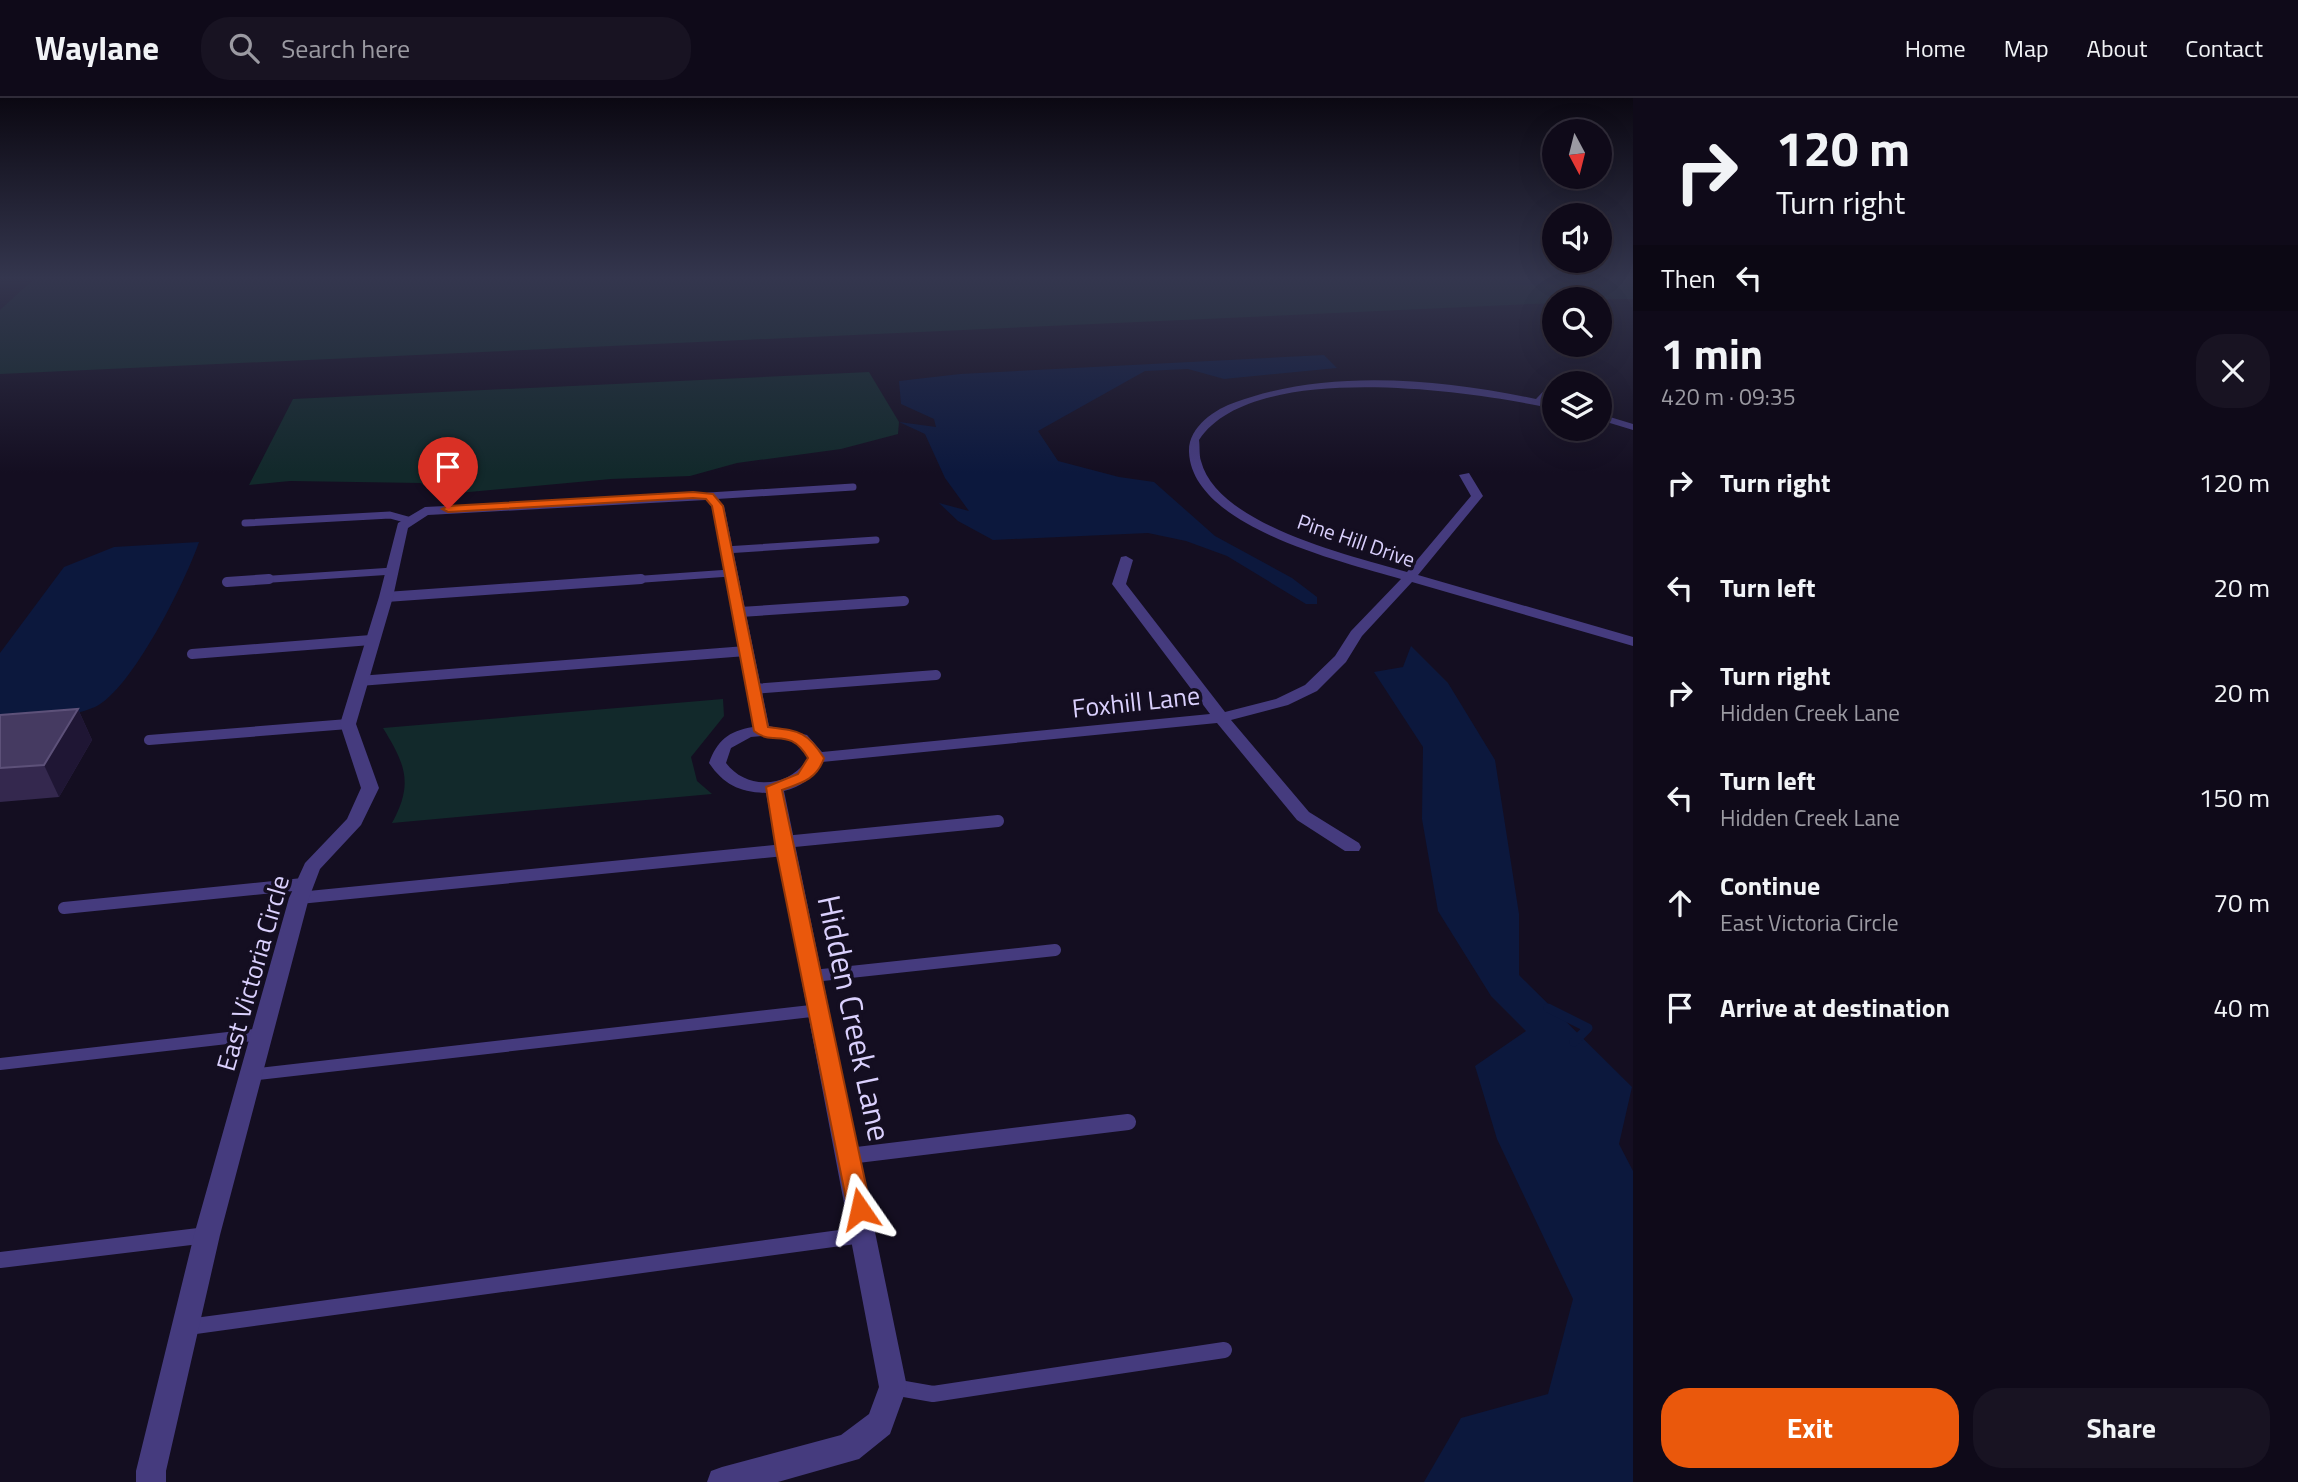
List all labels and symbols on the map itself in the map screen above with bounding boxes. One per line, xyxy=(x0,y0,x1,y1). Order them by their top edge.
north arrow xyxy=(1542,119,1612,189)
pin xyxy=(418,437,478,509)
street label: Pine Hill Drive xyxy=(1293,505,1419,575)
street label: Foxhill Lane xyxy=(1070,675,1202,728)
street label: East Victoria Circle xyxy=(206,870,299,1075)
street label: Hidden Creek Lane xyxy=(805,890,904,1145)
position arrow xyxy=(823,1172,897,1246)

